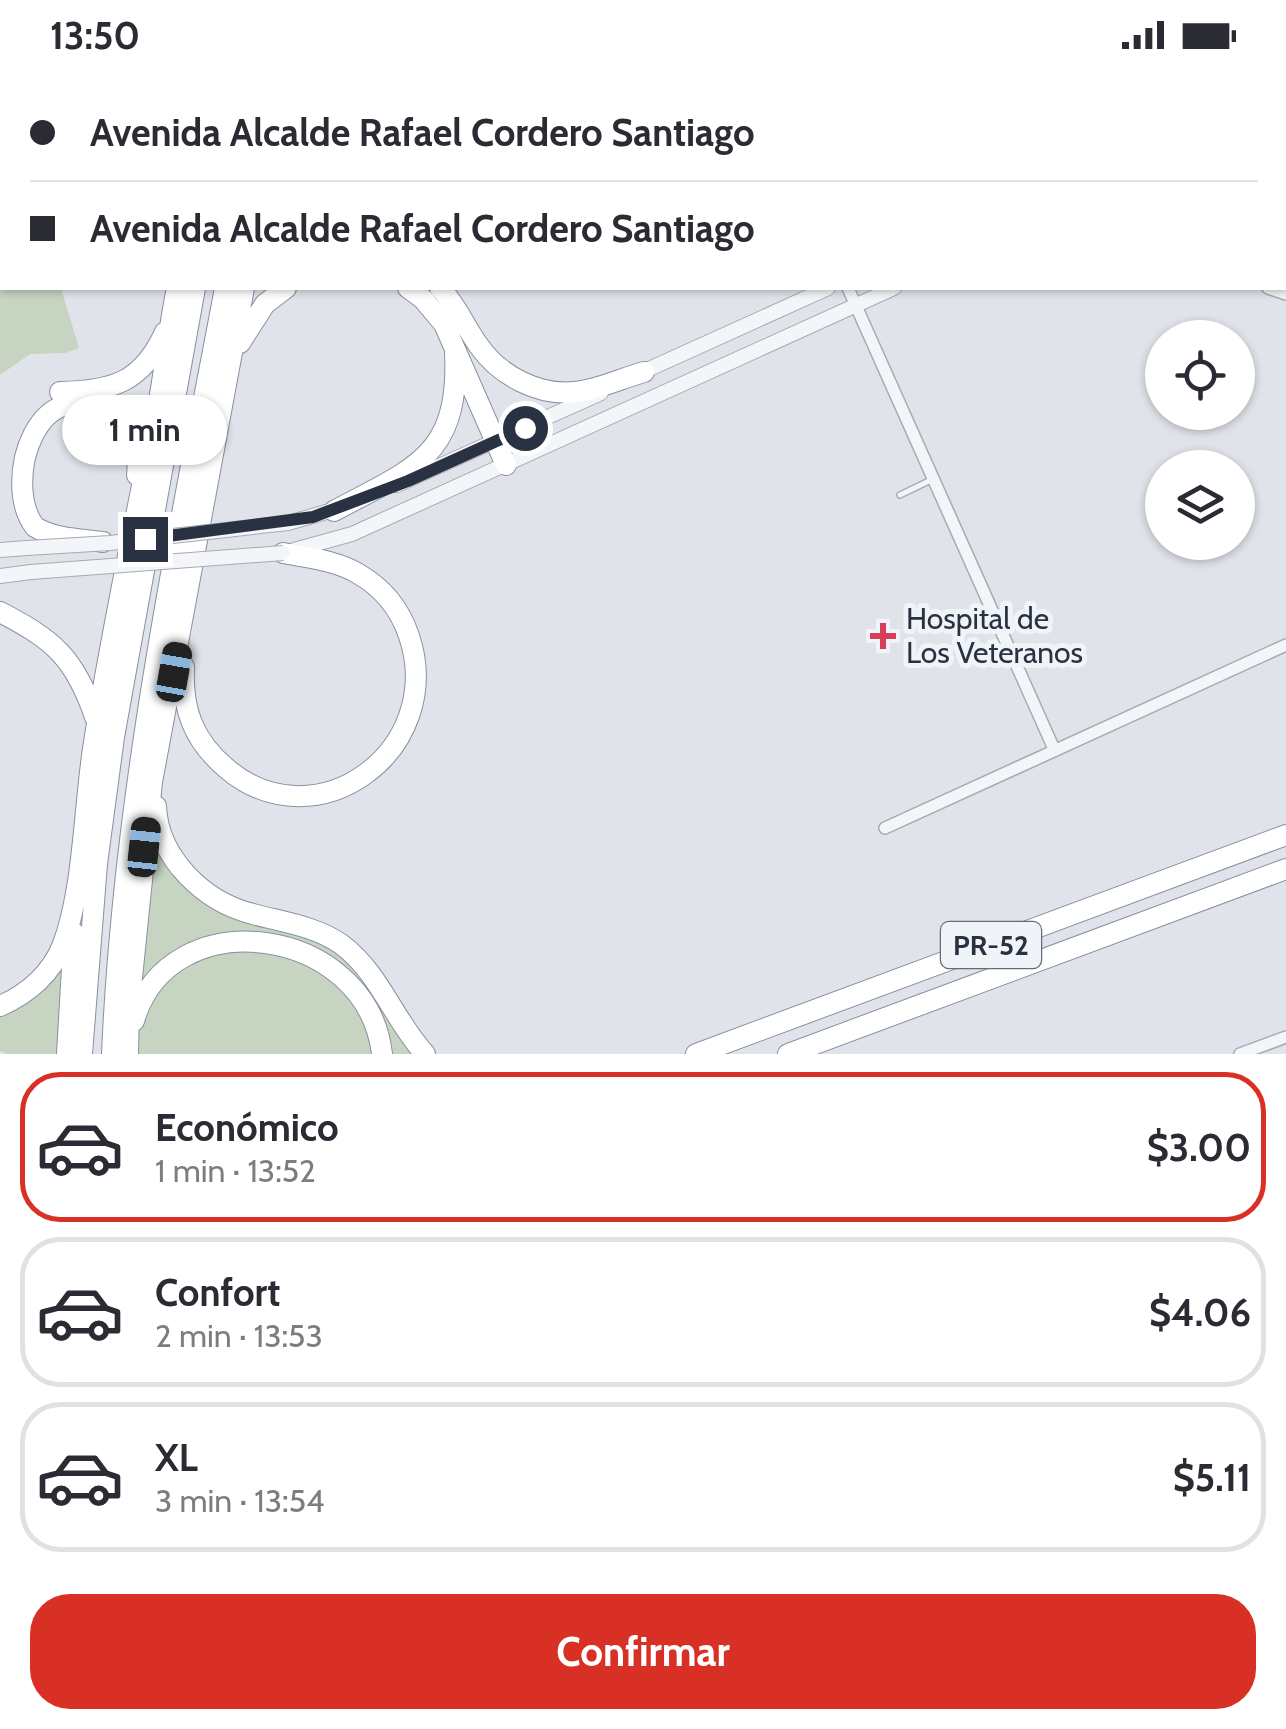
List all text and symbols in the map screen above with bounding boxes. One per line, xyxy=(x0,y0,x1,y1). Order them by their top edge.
text: 13:50 xyxy=(50,12,140,59)
text: Avenida Alcalde Rafael Cordero Santiago xyxy=(90,109,755,156)
text: Avenida Alcalde Rafael Cordero Santiago xyxy=(90,205,755,252)
map controls xyxy=(1145,320,1255,560)
button: locate xyxy=(1145,320,1255,430)
callout: 1 min xyxy=(62,394,228,464)
route start xyxy=(503,406,548,451)
text: 1 min xyxy=(108,410,181,449)
button: layers xyxy=(1145,450,1255,560)
route end xyxy=(123,517,168,562)
place label: Hospital de Los Veteranos xyxy=(906,600,1083,671)
marker: Hospital de Los Veteranos xyxy=(870,623,896,649)
car xyxy=(154,640,194,704)
car xyxy=(126,816,162,878)
road number: PR-52 xyxy=(941,922,1041,968)
icon: car xyxy=(35,1102,125,1192)
text: Económico xyxy=(155,1104,339,1151)
text: $3.00 xyxy=(1147,1124,1251,1171)
text: 1 min · 13:52 xyxy=(155,1151,316,1190)
icon: car xyxy=(35,1267,125,1357)
text: Confort xyxy=(155,1269,280,1316)
text: $4.06 xyxy=(1149,1289,1251,1336)
text: 2 min · 13:53 xyxy=(155,1316,323,1355)
icon: car xyxy=(35,1432,125,1522)
text: XL xyxy=(155,1434,198,1481)
text: $5.11 xyxy=(1173,1454,1251,1501)
text: 3 min · 13:54 xyxy=(155,1481,324,1520)
button: Confirmar xyxy=(30,1594,1256,1709)

